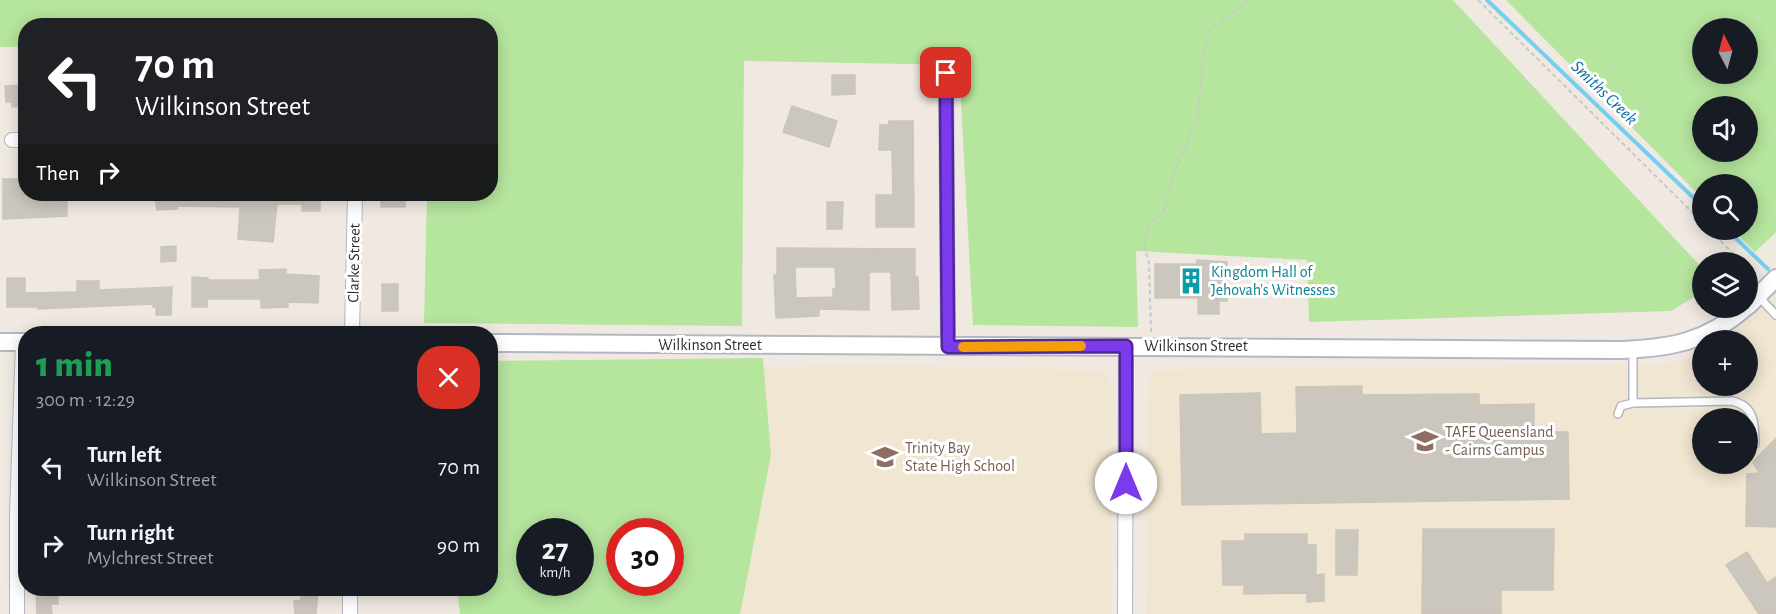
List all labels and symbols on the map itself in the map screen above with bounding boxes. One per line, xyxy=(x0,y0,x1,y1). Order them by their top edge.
north arrow xyxy=(1692,18,1758,84)
pin xyxy=(920,47,971,98)
water label: Smiths Creek xyxy=(1568,57,1640,129)
street label: Clarke Street xyxy=(345,223,363,303)
place label: Kingdom Hall of Jehovah's Witnesses xyxy=(1211,264,1335,298)
building icon: Kingdom Hall of Jehovah's Witnesses xyxy=(1176,266,1206,296)
street label: Wilkinson Street xyxy=(658,337,762,353)
street label: Wilkinson Street xyxy=(1144,338,1248,354)
place label: TAFE Queensland - Cairns Campus xyxy=(1445,424,1554,458)
school or university icon: TAFE Queensland - Cairns Campus xyxy=(1410,426,1440,456)
place label: Trinity Bay State High School xyxy=(905,440,1015,474)
school or university icon: Trinity Bay State High School xyxy=(870,442,900,472)
position arrow xyxy=(1094,451,1158,515)
speed limit sign: 30 xyxy=(606,518,684,596)

